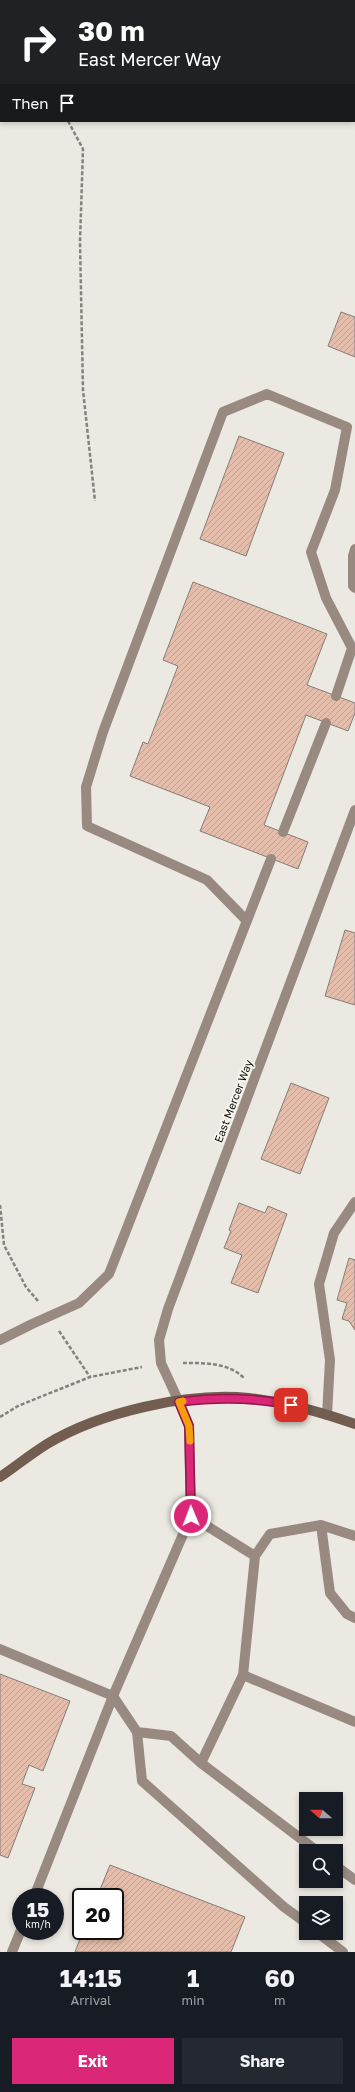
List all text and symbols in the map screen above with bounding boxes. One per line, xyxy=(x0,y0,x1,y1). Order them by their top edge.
text: 30 m xyxy=(78,14,145,47)
icon: right xyxy=(12,16,64,68)
text: East Mercer Way xyxy=(78,48,221,70)
icon: arrive xyxy=(56,92,78,114)
text: Then xyxy=(12,94,48,112)
street label: East Mercer Way xyxy=(211,1058,255,1144)
pin xyxy=(274,1388,308,1422)
icon: arrive xyxy=(280,1394,302,1416)
position arrow xyxy=(170,1495,212,1537)
north arrow xyxy=(299,1792,343,1836)
map controls xyxy=(299,1792,343,1940)
button: search xyxy=(299,1844,343,1888)
speed limit sign: 20 xyxy=(72,1888,124,1940)
button: layers xyxy=(299,1896,343,1940)
text: 15 xyxy=(27,1897,49,1921)
text: km/h xyxy=(25,1918,51,1930)
text: 14:15 xyxy=(60,1963,122,1992)
text: 1 xyxy=(187,1963,199,1992)
text: 60 xyxy=(264,1963,295,1992)
text: Arrival xyxy=(70,1992,111,2008)
text: min xyxy=(182,1992,205,2008)
text: m xyxy=(274,1992,286,2008)
button: Exit xyxy=(12,2038,174,2084)
button: Share xyxy=(182,2038,343,2084)

